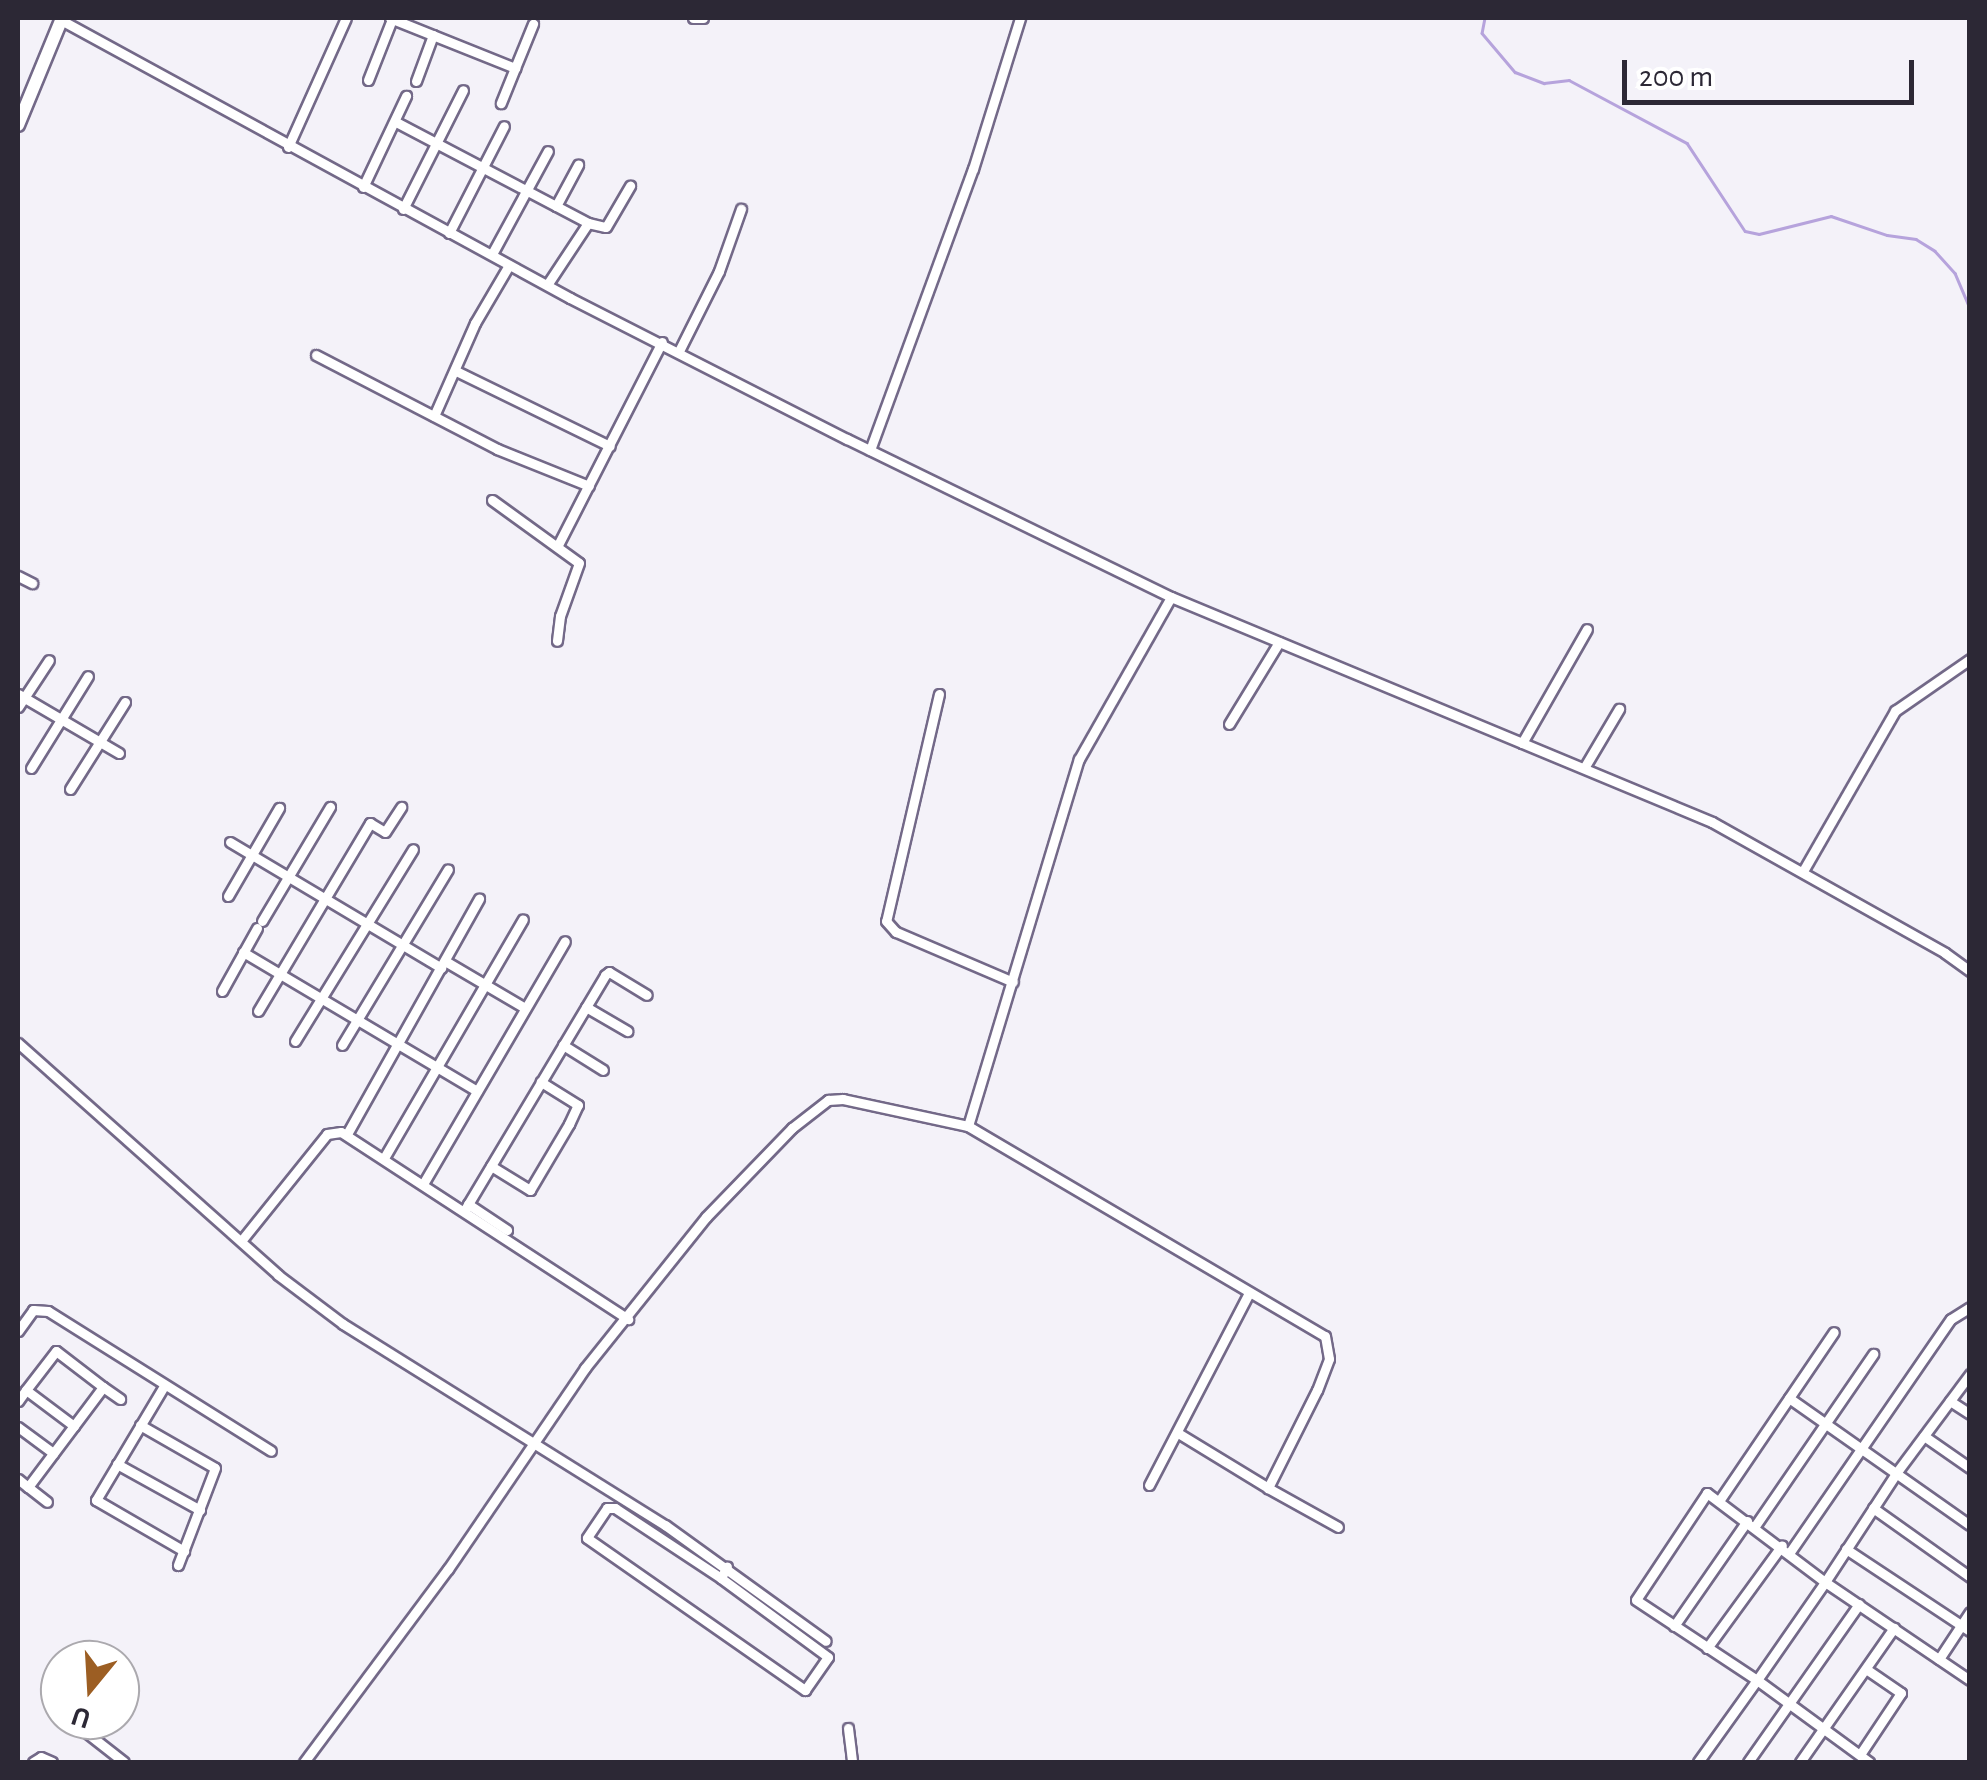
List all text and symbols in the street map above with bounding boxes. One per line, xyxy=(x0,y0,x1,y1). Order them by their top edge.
scale bar xyxy=(1627,40,1920,102)
text: 200 m xyxy=(1639,62,1713,92)
north arrow xyxy=(40,1640,140,1740)
text: U xyxy=(69,1701,94,1733)

